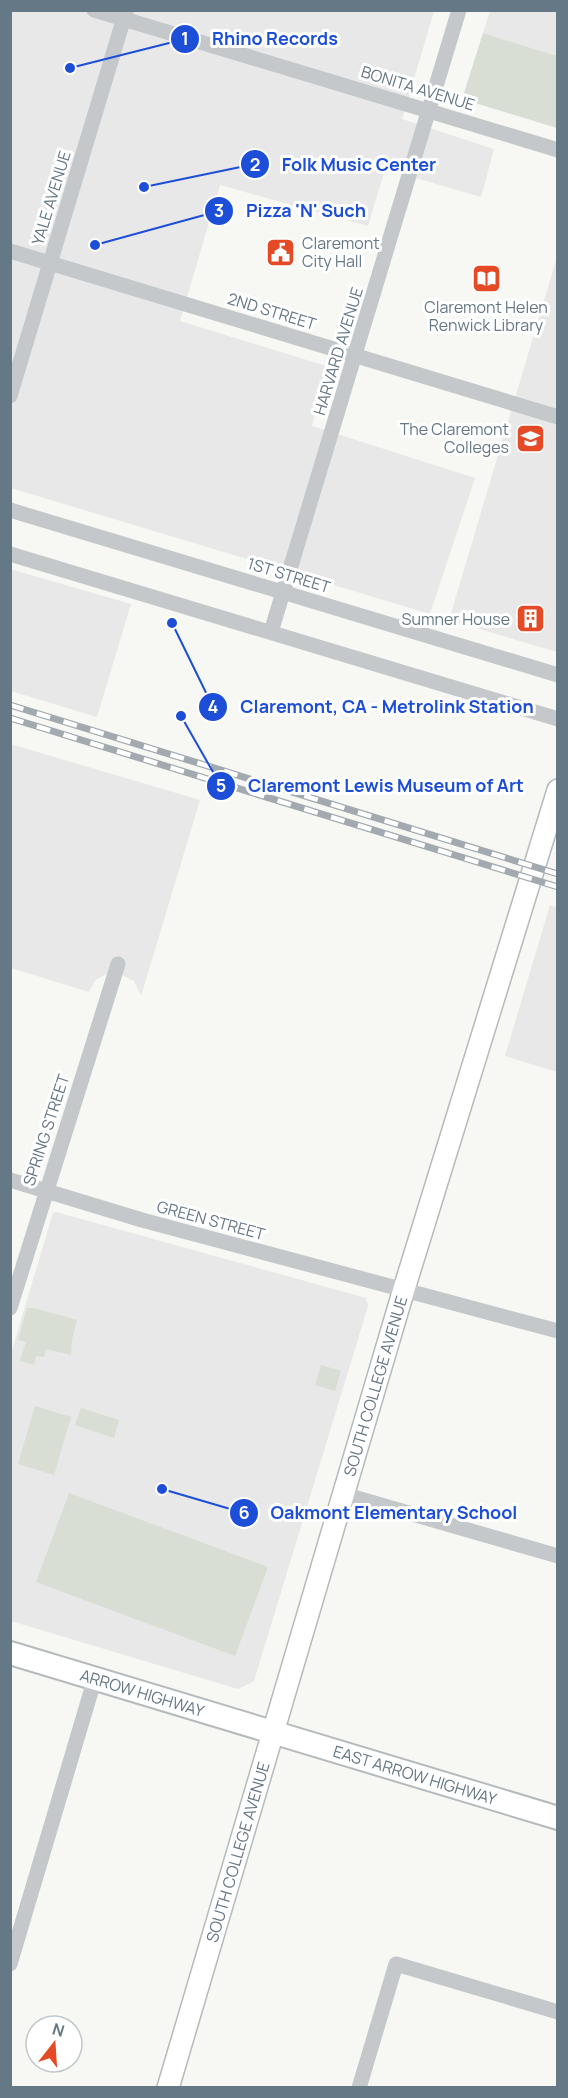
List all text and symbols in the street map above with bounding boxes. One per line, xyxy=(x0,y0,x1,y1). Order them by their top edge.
callout: Rhino Records xyxy=(170,21,350,57)
text: 1 xyxy=(181,26,189,50)
text: Rhino Records xyxy=(212,26,338,50)
street label: BONITA AVENUE xyxy=(358,60,478,116)
callout: Folk Music Center xyxy=(240,146,448,182)
street label: YALE AVENUE xyxy=(26,148,76,248)
text: 2 xyxy=(250,152,260,176)
text: Folk Music Center xyxy=(282,152,436,176)
callout: Pizza 'N' Such xyxy=(204,193,377,229)
text: 3 xyxy=(214,198,224,222)
text: Pizza 'N' Such xyxy=(246,198,366,222)
place label: Claremont City Hall xyxy=(302,232,380,272)
public building icon: Claremont City Hall xyxy=(265,236,297,268)
library icon: Claremont Helen Renwick Library xyxy=(470,263,502,295)
street label: HARVARD AVENUE xyxy=(308,284,368,418)
street label: 2ND STREET xyxy=(225,287,319,335)
place label: Claremont Helen Renwick Library xyxy=(424,296,548,336)
place label: The Claremont Colleges xyxy=(400,418,509,458)
school or university icon: The Claremont Colleges xyxy=(514,422,546,454)
street label: 1ST STREET xyxy=(245,552,334,598)
building icon: Sumner House xyxy=(515,603,547,635)
place label: Sumner House xyxy=(402,608,510,630)
callout: Claremont, CA - Metrolink Station xyxy=(198,689,545,725)
text: 4 xyxy=(208,694,219,718)
text: Claremont, CA - Metrolink Station xyxy=(240,694,534,718)
callout: Claremont Lewis Museum of Art xyxy=(206,768,536,804)
text: 5 xyxy=(216,773,226,797)
text: Claremont Lewis Museum of Art xyxy=(248,773,524,797)
street label: SPRING STREET xyxy=(18,1071,75,1189)
street label: GREEN STREET xyxy=(155,1195,268,1245)
street label: SOUTH COLLEGE AVENUE xyxy=(338,1293,412,1479)
callout: Oakmont Elementary School xyxy=(229,1495,530,1531)
text: 6 xyxy=(238,1500,250,1524)
text: Oakmont Elementary School xyxy=(271,1500,517,1524)
street label: ARROW HIGHWAY xyxy=(77,1664,207,1722)
street label: EAST ARROW HIGHWAY xyxy=(331,1740,500,1810)
street label: SOUTH COLLEGE AVENUE xyxy=(201,1759,275,1945)
north arrow xyxy=(24,2014,84,2074)
text: N xyxy=(50,2017,67,2042)

